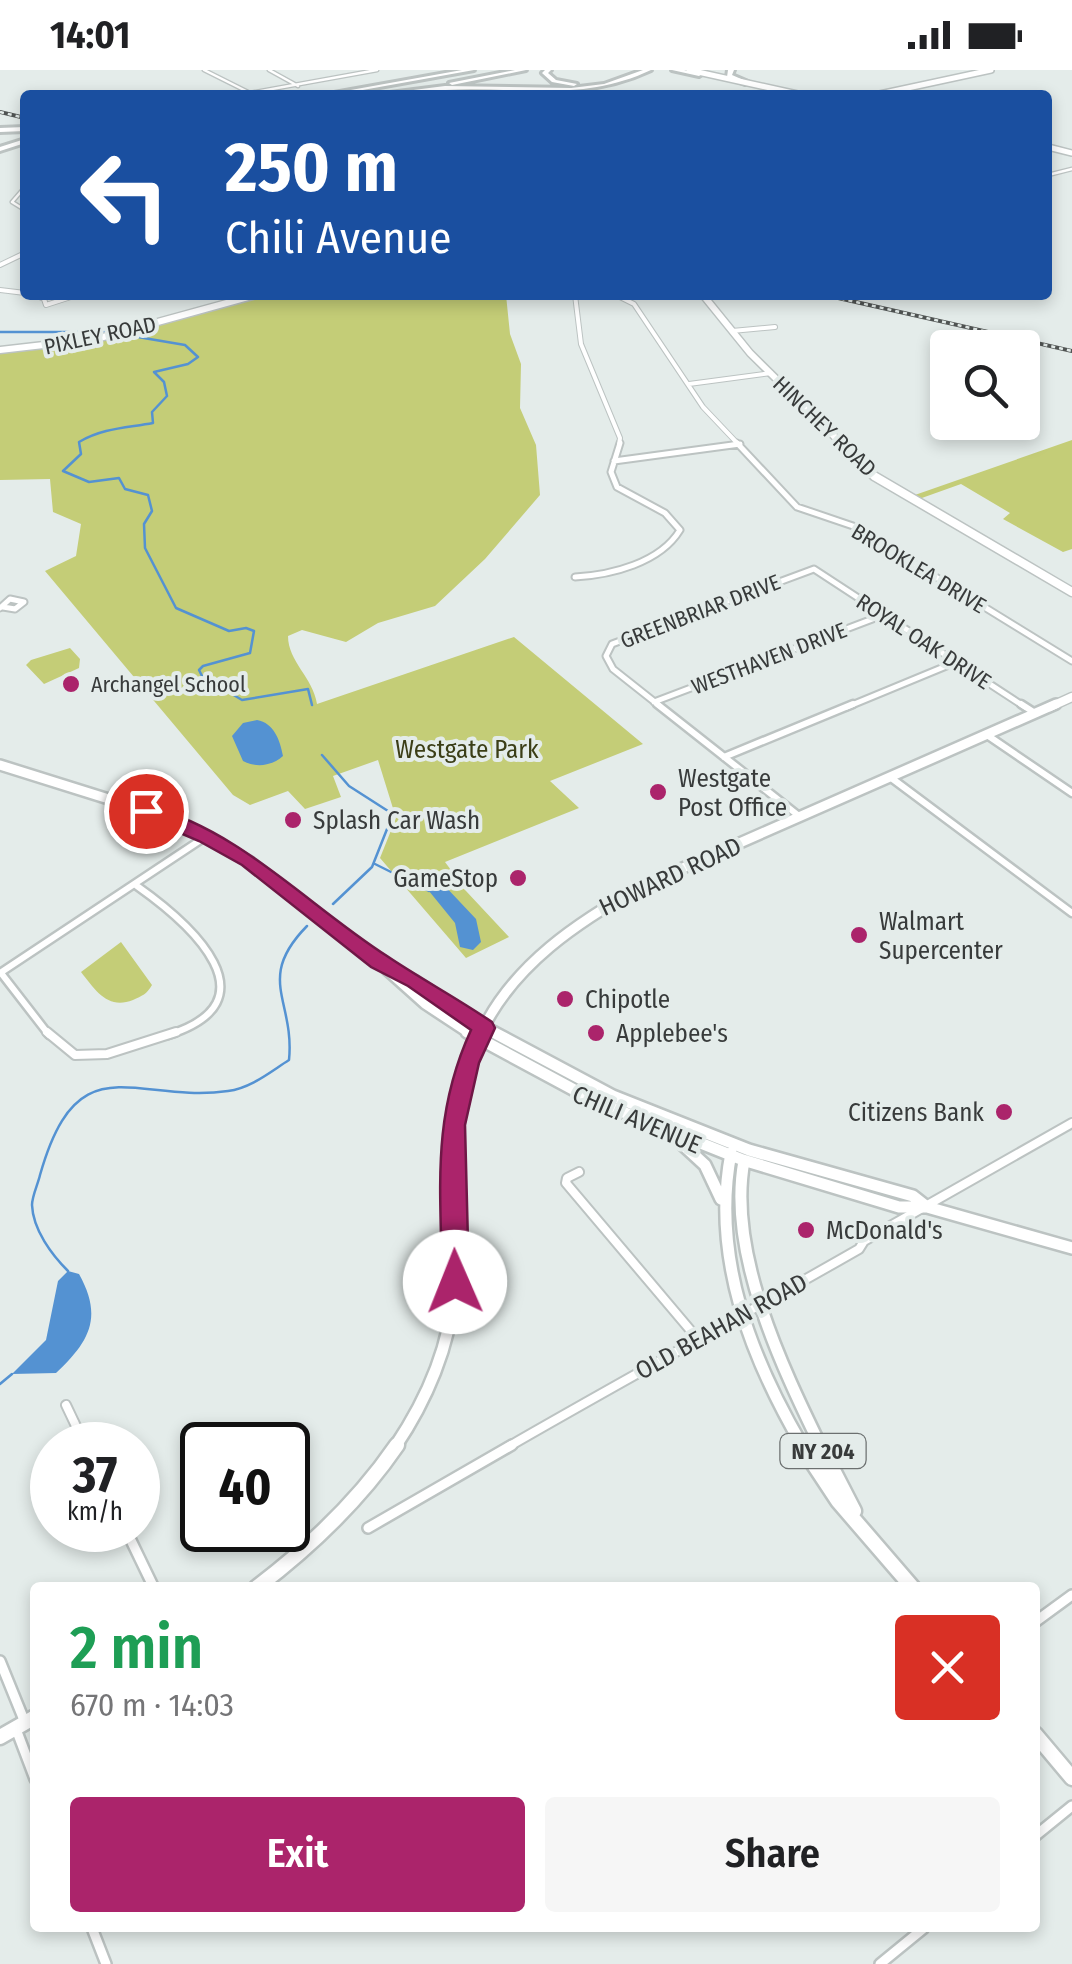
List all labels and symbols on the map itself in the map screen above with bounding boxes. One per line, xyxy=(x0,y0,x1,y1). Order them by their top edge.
street label: PIXLEY ROAD xyxy=(42,310,159,361)
street label: HINCHEY ROAD xyxy=(767,370,882,482)
street label: BROOKLEA DRIVE xyxy=(847,518,991,619)
street label: GREENBRIAR DRIVE xyxy=(616,569,784,654)
street label: ROYAL OAK DRIVE xyxy=(851,588,996,695)
street label: WESTHAVEN DRIVE xyxy=(688,616,851,700)
place label: Archangel School xyxy=(91,671,246,698)
marker: Archangel School xyxy=(60,673,82,695)
park label: Westgate Park xyxy=(395,735,539,765)
place label: Westgate Post Office xyxy=(678,764,787,823)
pin xyxy=(104,769,189,854)
marker: Westgate Post Office xyxy=(647,781,669,803)
place label: Splash Car Wash xyxy=(313,806,480,836)
marker: Splash Car Wash xyxy=(282,809,304,831)
street label: HOWARD ROAD xyxy=(595,831,746,923)
place label: GameStop xyxy=(393,864,498,894)
marker: GameStop xyxy=(507,867,529,889)
place label: Walmart Supercenter xyxy=(879,907,1003,966)
marker: Walmart Supercenter xyxy=(848,924,870,946)
place label: Chipotle xyxy=(585,985,670,1015)
marker: Chipotle xyxy=(554,988,576,1010)
place label: Applebee's xyxy=(616,1019,728,1049)
marker: Applebee's xyxy=(585,1022,607,1044)
street label: CHILI AVENUE xyxy=(568,1079,705,1160)
place label: Citizens Bank xyxy=(848,1098,984,1128)
marker: Citizens Bank xyxy=(993,1101,1015,1123)
place label: McDonald's xyxy=(826,1216,943,1246)
marker: McDonald's xyxy=(795,1219,817,1241)
position arrow xyxy=(403,1230,507,1334)
street label: OLD BEAHAN ROAD xyxy=(630,1267,813,1386)
speed limit sign: 40 xyxy=(180,1422,310,1552)
road number: NY 204 xyxy=(780,1434,866,1468)

